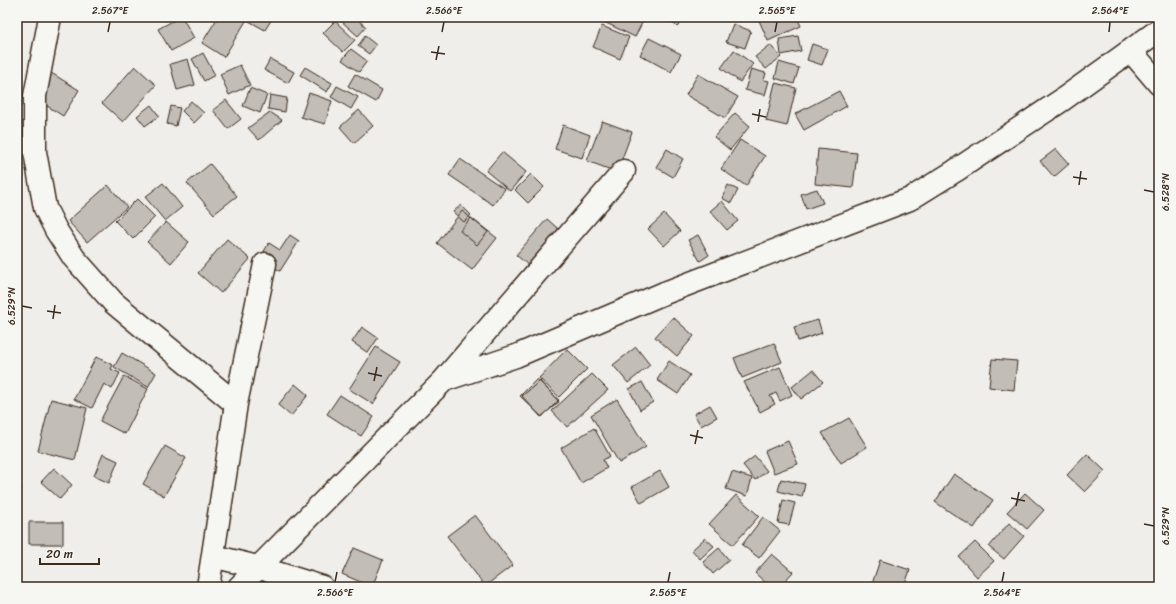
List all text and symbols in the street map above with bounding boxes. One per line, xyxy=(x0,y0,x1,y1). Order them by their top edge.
text: 2.567°E xyxy=(92,2,130,20)
text: 2.566°E xyxy=(426,2,463,20)
text: 2.565°E xyxy=(759,2,797,20)
text: 2.564°E xyxy=(1092,2,1130,20)
text: 6.528°N xyxy=(1157,173,1175,211)
text: 6.529°N xyxy=(3,287,21,325)
text: 6.529°N xyxy=(1157,507,1175,545)
scale bar xyxy=(40,540,99,566)
text: 20 m xyxy=(46,543,73,565)
text: 2.566°E xyxy=(317,584,354,602)
text: 2.565°E xyxy=(650,584,688,602)
text: 2.564°E xyxy=(984,584,1022,602)

